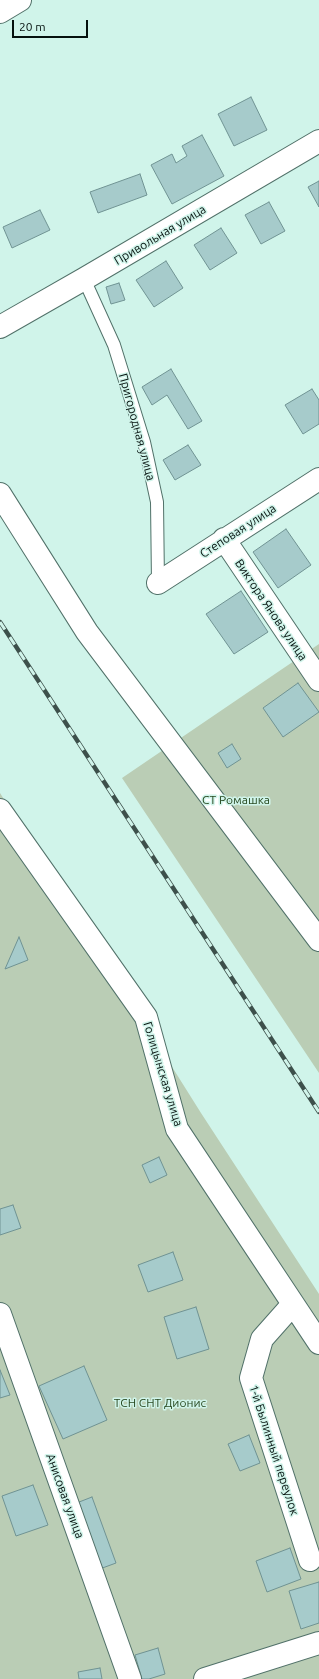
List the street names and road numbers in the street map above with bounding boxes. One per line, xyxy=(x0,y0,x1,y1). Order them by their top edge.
street label: Привольная улица xyxy=(112,202,208,268)
street label: Пригородная улица xyxy=(116,372,158,482)
street label: Степовая улица xyxy=(197,501,279,561)
street label: Виктора Янова улица xyxy=(232,557,310,663)
street label: Голицынская улица xyxy=(140,1020,186,1128)
street label: 1-й Былинный переулок xyxy=(246,1383,302,1517)
street label: Анисовая улица xyxy=(43,1452,87,1540)

